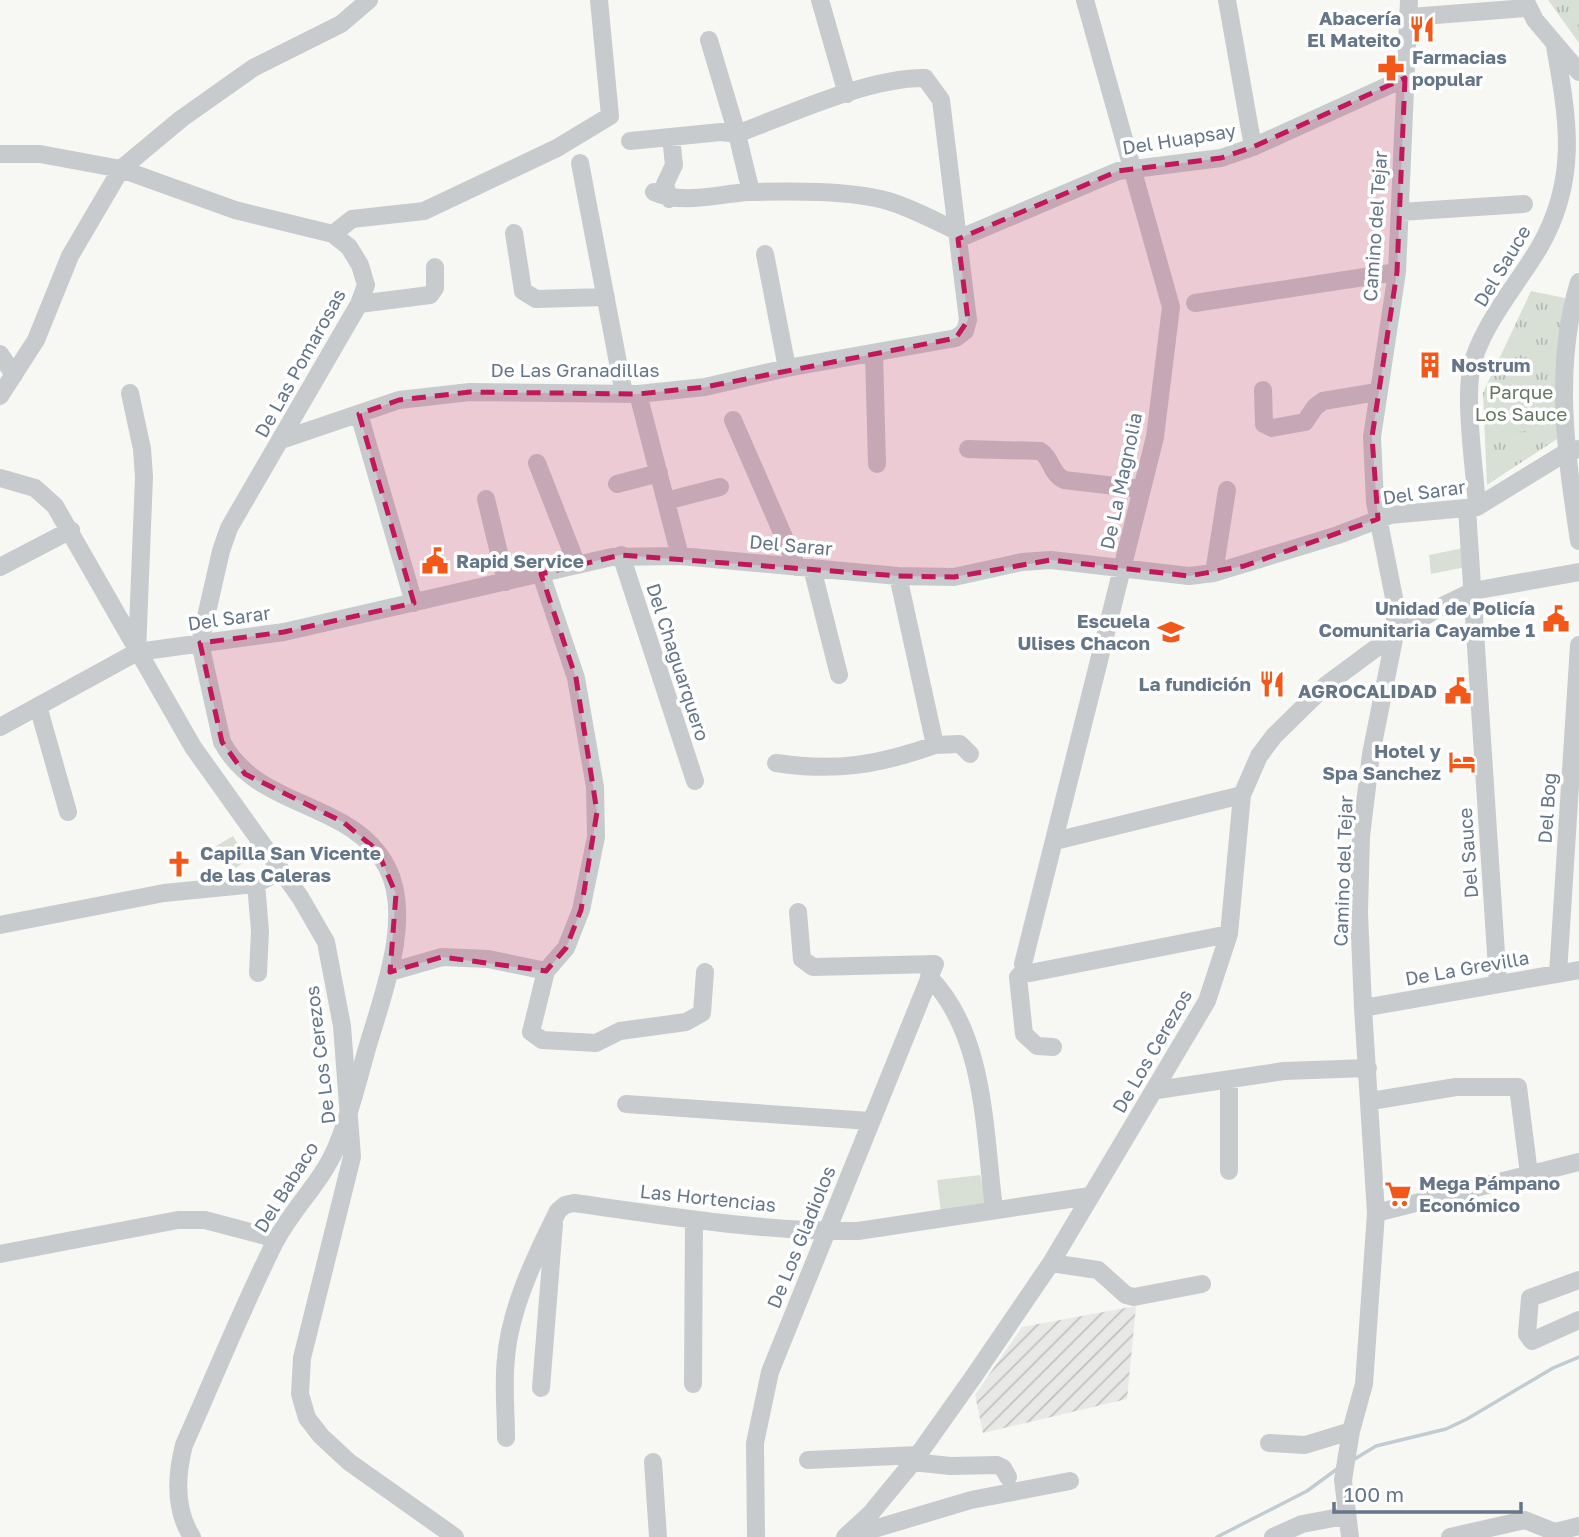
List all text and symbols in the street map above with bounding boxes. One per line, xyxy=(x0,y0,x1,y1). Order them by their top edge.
place label: Abacería El Mateito xyxy=(1307,6,1401,51)
restaurant icon: Abacería El Mateito xyxy=(1407,14,1437,44)
place label: Farmacias popular xyxy=(1412,45,1507,90)
pharmacy icon: Farmacias popular xyxy=(1376,53,1406,83)
street label: Del Huapsay xyxy=(1121,118,1238,159)
street label: Camino del Tejar xyxy=(1358,149,1391,302)
street label: Del Sauce xyxy=(1468,221,1535,311)
street label: De Las Pomarosas xyxy=(249,284,350,441)
building icon: Nostrum xyxy=(1415,350,1445,380)
place label: Nostrum xyxy=(1451,353,1530,376)
street label: De Las Granadillas xyxy=(490,358,660,381)
park label: Parque Los Sauce xyxy=(1475,380,1567,425)
street label: De La Magnolia xyxy=(1095,410,1146,551)
street label: Del Sarar xyxy=(1381,474,1467,509)
street label: Del Sarar xyxy=(748,529,834,560)
public building icon: Rapid Service xyxy=(420,546,450,576)
place label: Rapid Service xyxy=(456,549,584,572)
street label: Del Chaguarquero xyxy=(642,580,715,744)
place label: Unidad de Policía Comunitaria Cayambe 1 xyxy=(1318,596,1535,641)
street label: Del Sarar xyxy=(186,600,272,635)
public building icon: Unidad de Policía Comunitaria Cayambe 1 xyxy=(1541,604,1571,634)
place label: Escuela Ulises Chacon xyxy=(1017,609,1150,654)
school or university icon: Escuela Ulises Chacon xyxy=(1156,617,1186,647)
restaurant icon: La fundición xyxy=(1257,669,1287,699)
place label: La fundición xyxy=(1139,672,1251,695)
public building icon: AGROCALIDAD xyxy=(1443,676,1473,706)
place label: AGROCALIDAD xyxy=(1298,679,1437,702)
place label: Hotel y Spa Sanchez xyxy=(1322,739,1442,784)
hotel icon: Hotel y Spa Sanchez xyxy=(1447,747,1477,777)
street label: Del Bog xyxy=(1533,772,1560,844)
street label: Camino del Tejar xyxy=(1328,794,1357,947)
street label: Del Sauce xyxy=(1453,807,1482,899)
place label: Capilla San Vicente de las Caleras xyxy=(200,841,381,886)
church icon: Capilla San Vicente de las Caleras xyxy=(164,849,194,879)
street label: De La Grevilla xyxy=(1403,945,1531,990)
street label: De Los Cerezos xyxy=(300,985,339,1126)
street label: De Los Cerezos xyxy=(1107,985,1196,1117)
street label: Del Babaco xyxy=(249,1137,323,1236)
street label: De Los Gladiolos xyxy=(761,1162,840,1311)
place label: Mega Pámpano Económico xyxy=(1419,1171,1560,1216)
street label: Las Hortencias xyxy=(639,1179,777,1216)
supermarket icon: Mega Pámpano Económico xyxy=(1383,1179,1413,1209)
scale bar xyxy=(1334,1470,1521,1514)
text: 100 m xyxy=(1344,1481,1404,1507)

